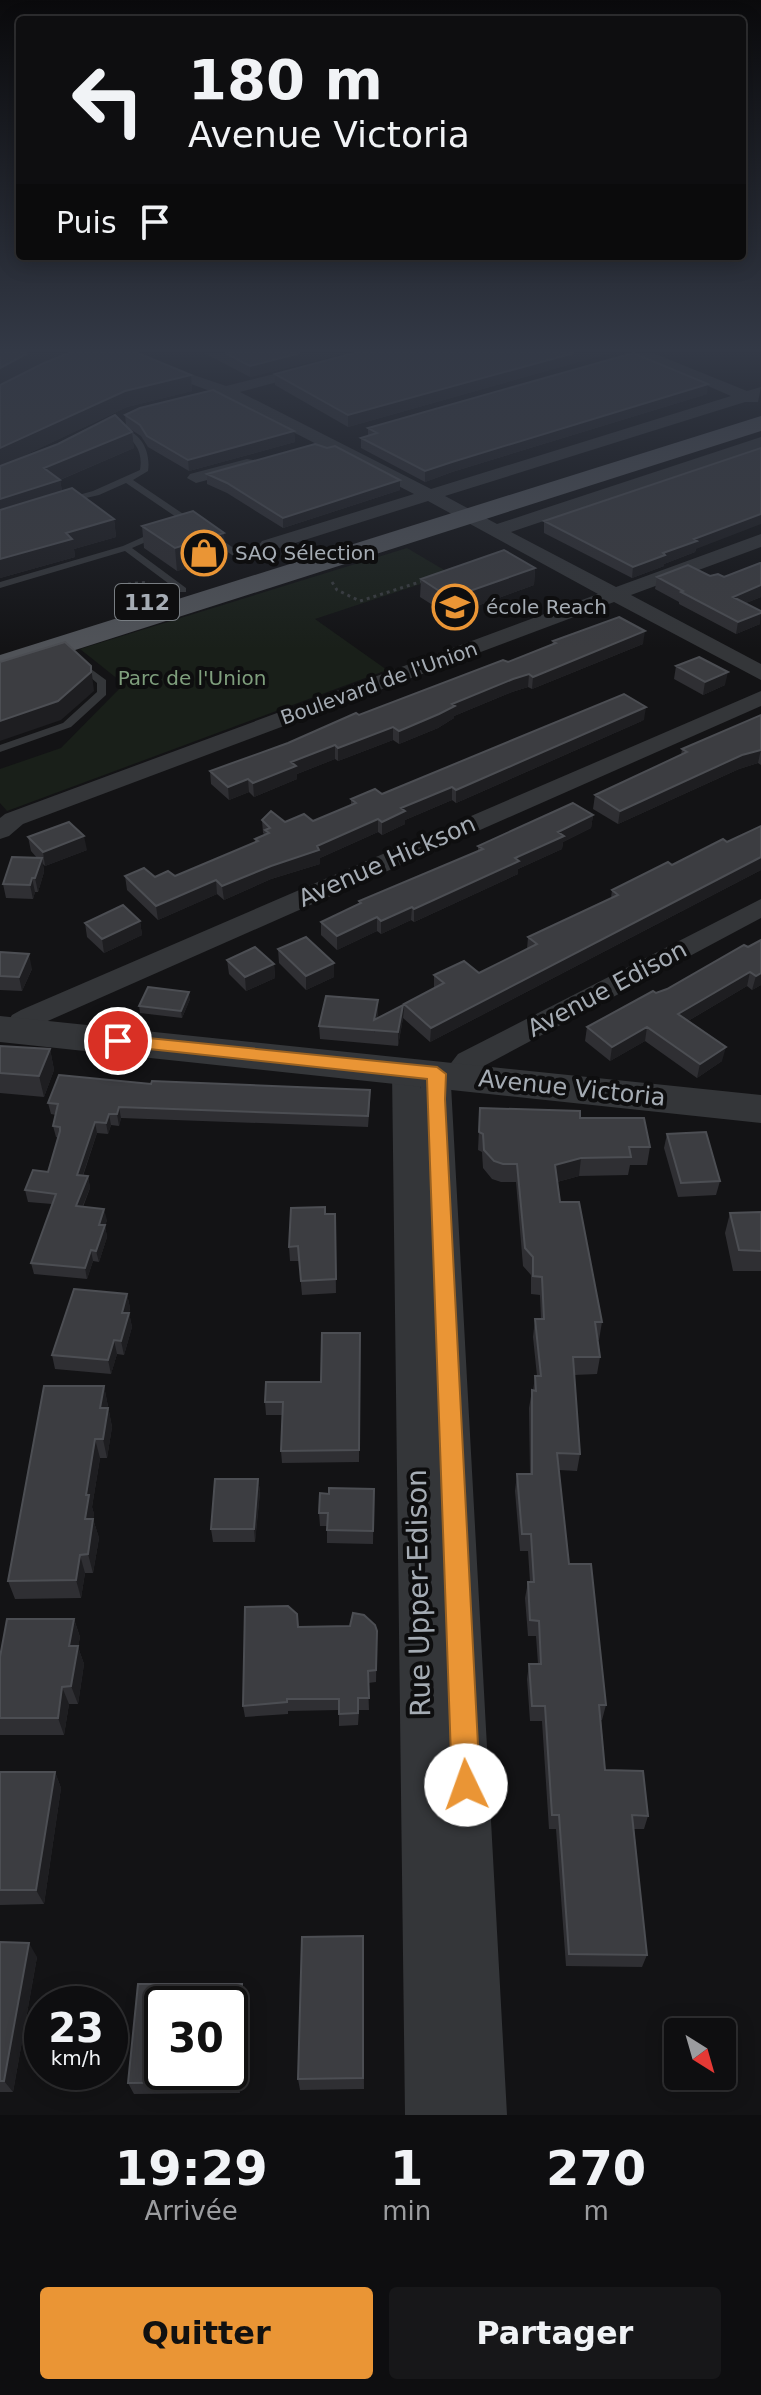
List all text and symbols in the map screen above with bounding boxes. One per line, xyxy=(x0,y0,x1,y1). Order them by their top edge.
text: 180 m xyxy=(188,47,383,112)
icon: left xyxy=(56,48,160,152)
text: Avenue Victoria xyxy=(188,114,470,155)
icon: arrive xyxy=(133,200,177,244)
text: Puis xyxy=(56,205,117,240)
shop icon: SAQ Sélection xyxy=(180,529,228,577)
place label: SAQ Sélection xyxy=(235,541,376,565)
school or university icon: école Reach xyxy=(431,583,479,631)
road number: 112 xyxy=(115,584,179,620)
place label: école Reach xyxy=(486,595,607,619)
street label: Boulevard de l'Union xyxy=(277,636,481,730)
park label: Parc de l'Union xyxy=(118,666,266,690)
street label: Avenue Hickson xyxy=(294,809,480,913)
street label: Avenue Edison xyxy=(523,935,691,1043)
pin xyxy=(84,1007,152,1075)
icon: arrive xyxy=(96,1019,140,1063)
street label: Avenue Victoria xyxy=(477,1064,667,1112)
street label: Rue Upper-Edison xyxy=(400,1469,437,1717)
position arrow xyxy=(424,1743,508,1827)
speed limit sign: 30 xyxy=(144,1986,248,2090)
text: 23 xyxy=(48,2005,104,2051)
north arrow xyxy=(664,2018,736,2090)
map controls xyxy=(664,2018,736,2090)
text: km/h xyxy=(51,2046,101,2070)
text: 19:29 xyxy=(115,2140,268,2196)
text: 1 xyxy=(390,2140,423,2196)
text: 270 xyxy=(546,2140,646,2196)
text: Arrivée xyxy=(144,2196,238,2226)
text: min xyxy=(382,2196,431,2226)
text: m xyxy=(583,2196,609,2226)
button: Quitter xyxy=(40,2287,373,2379)
button: Partager xyxy=(389,2287,721,2379)

